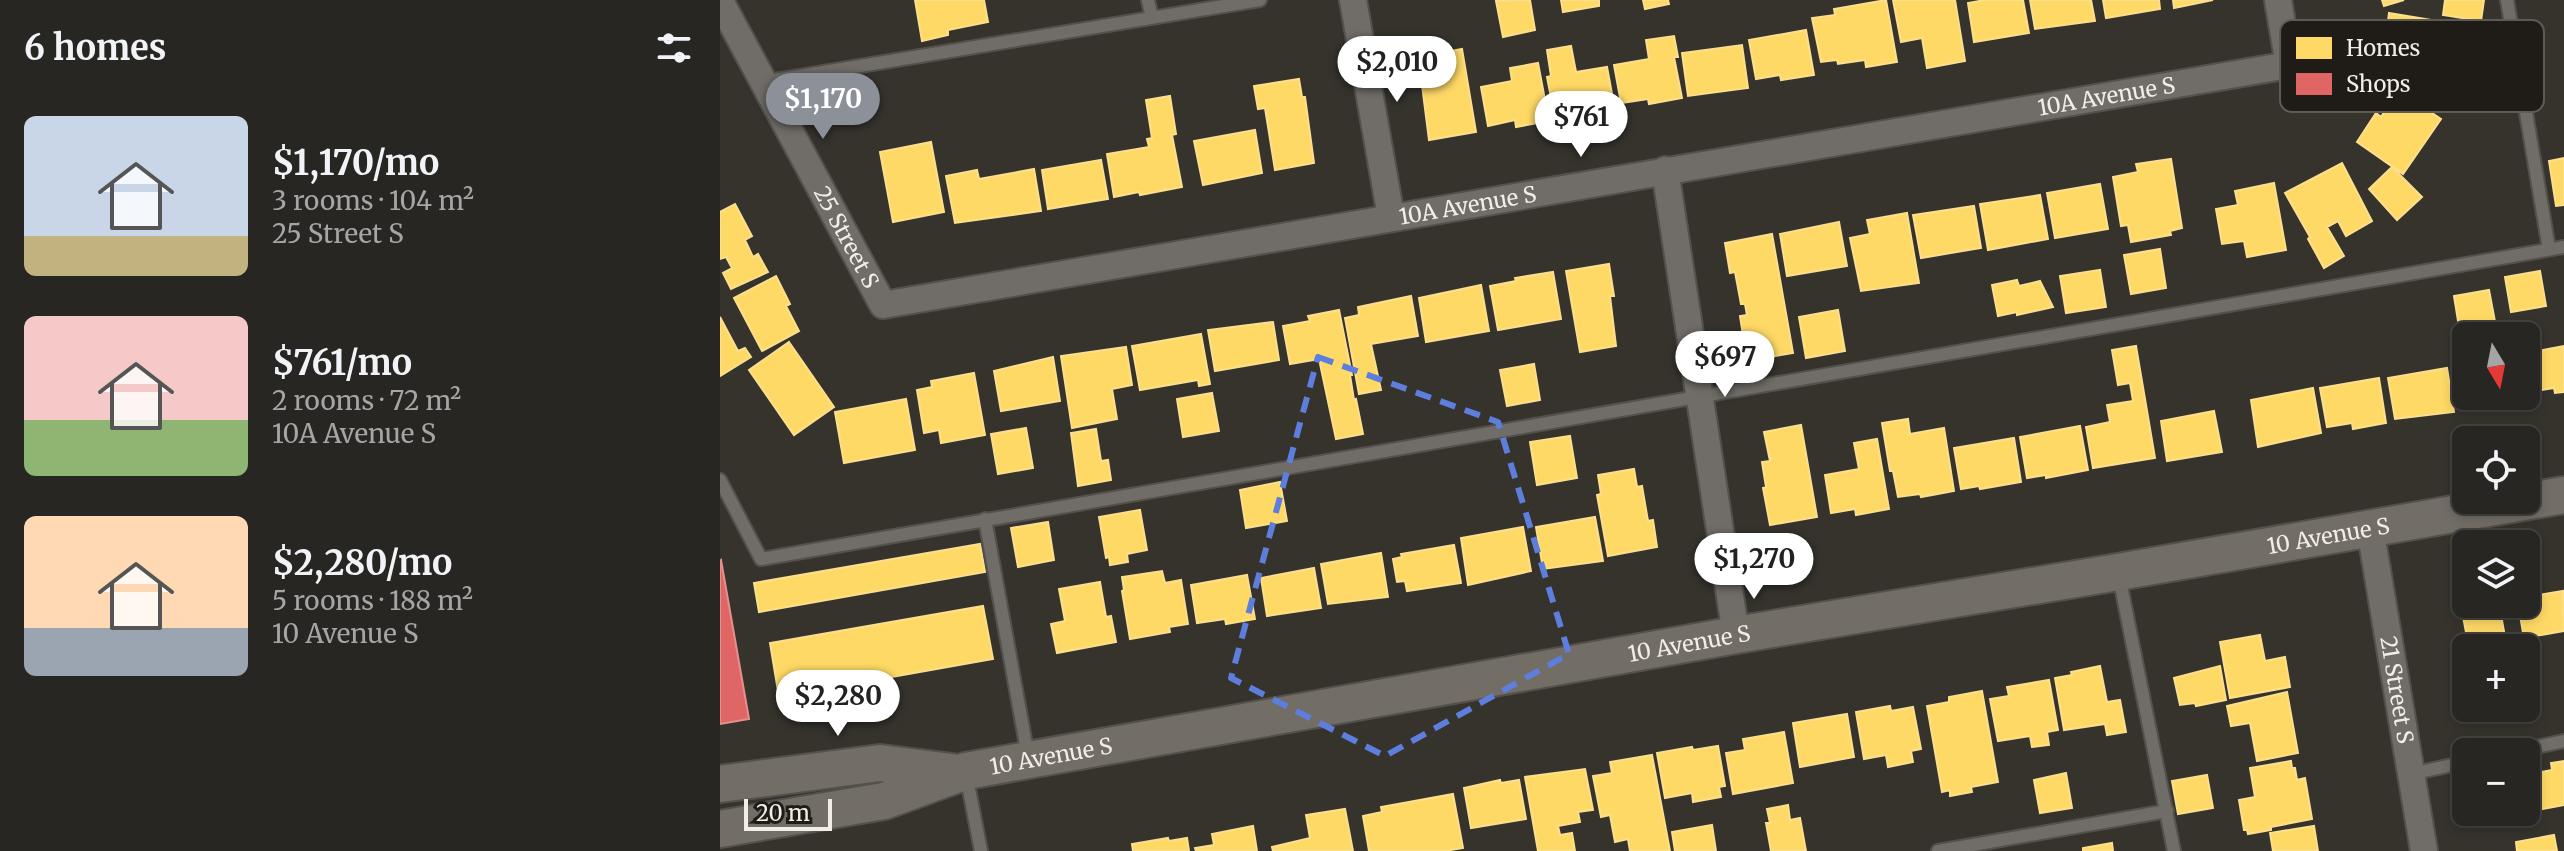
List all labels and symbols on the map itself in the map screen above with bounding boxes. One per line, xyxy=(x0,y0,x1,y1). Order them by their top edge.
legend xyxy=(2280,20,2544,112)
text: Homes xyxy=(2346,34,2420,62)
pin: $2,010 xyxy=(1332,36,1462,104)
text: Shops xyxy=(2346,70,2411,98)
street label: 10A Avenue S xyxy=(2036,71,2177,122)
pin: $1,170 xyxy=(758,73,888,141)
pin: $761 xyxy=(1534,91,1628,159)
street label: 10A Avenue S xyxy=(1397,180,1538,231)
street label: 25 Street S xyxy=(808,181,885,293)
north arrow xyxy=(2452,322,2540,410)
pin: $697 xyxy=(1678,331,1772,399)
street label: 10 Avenue S xyxy=(2265,511,2392,560)
pin: $1,270 xyxy=(1689,533,1819,601)
street label: 10 Avenue S xyxy=(1626,619,1752,668)
street label: 21 Street S xyxy=(2374,634,2420,746)
pin: $2,280 xyxy=(773,670,903,738)
street label: 10 Avenue S xyxy=(988,731,1114,781)
scale bar xyxy=(744,795,832,831)

